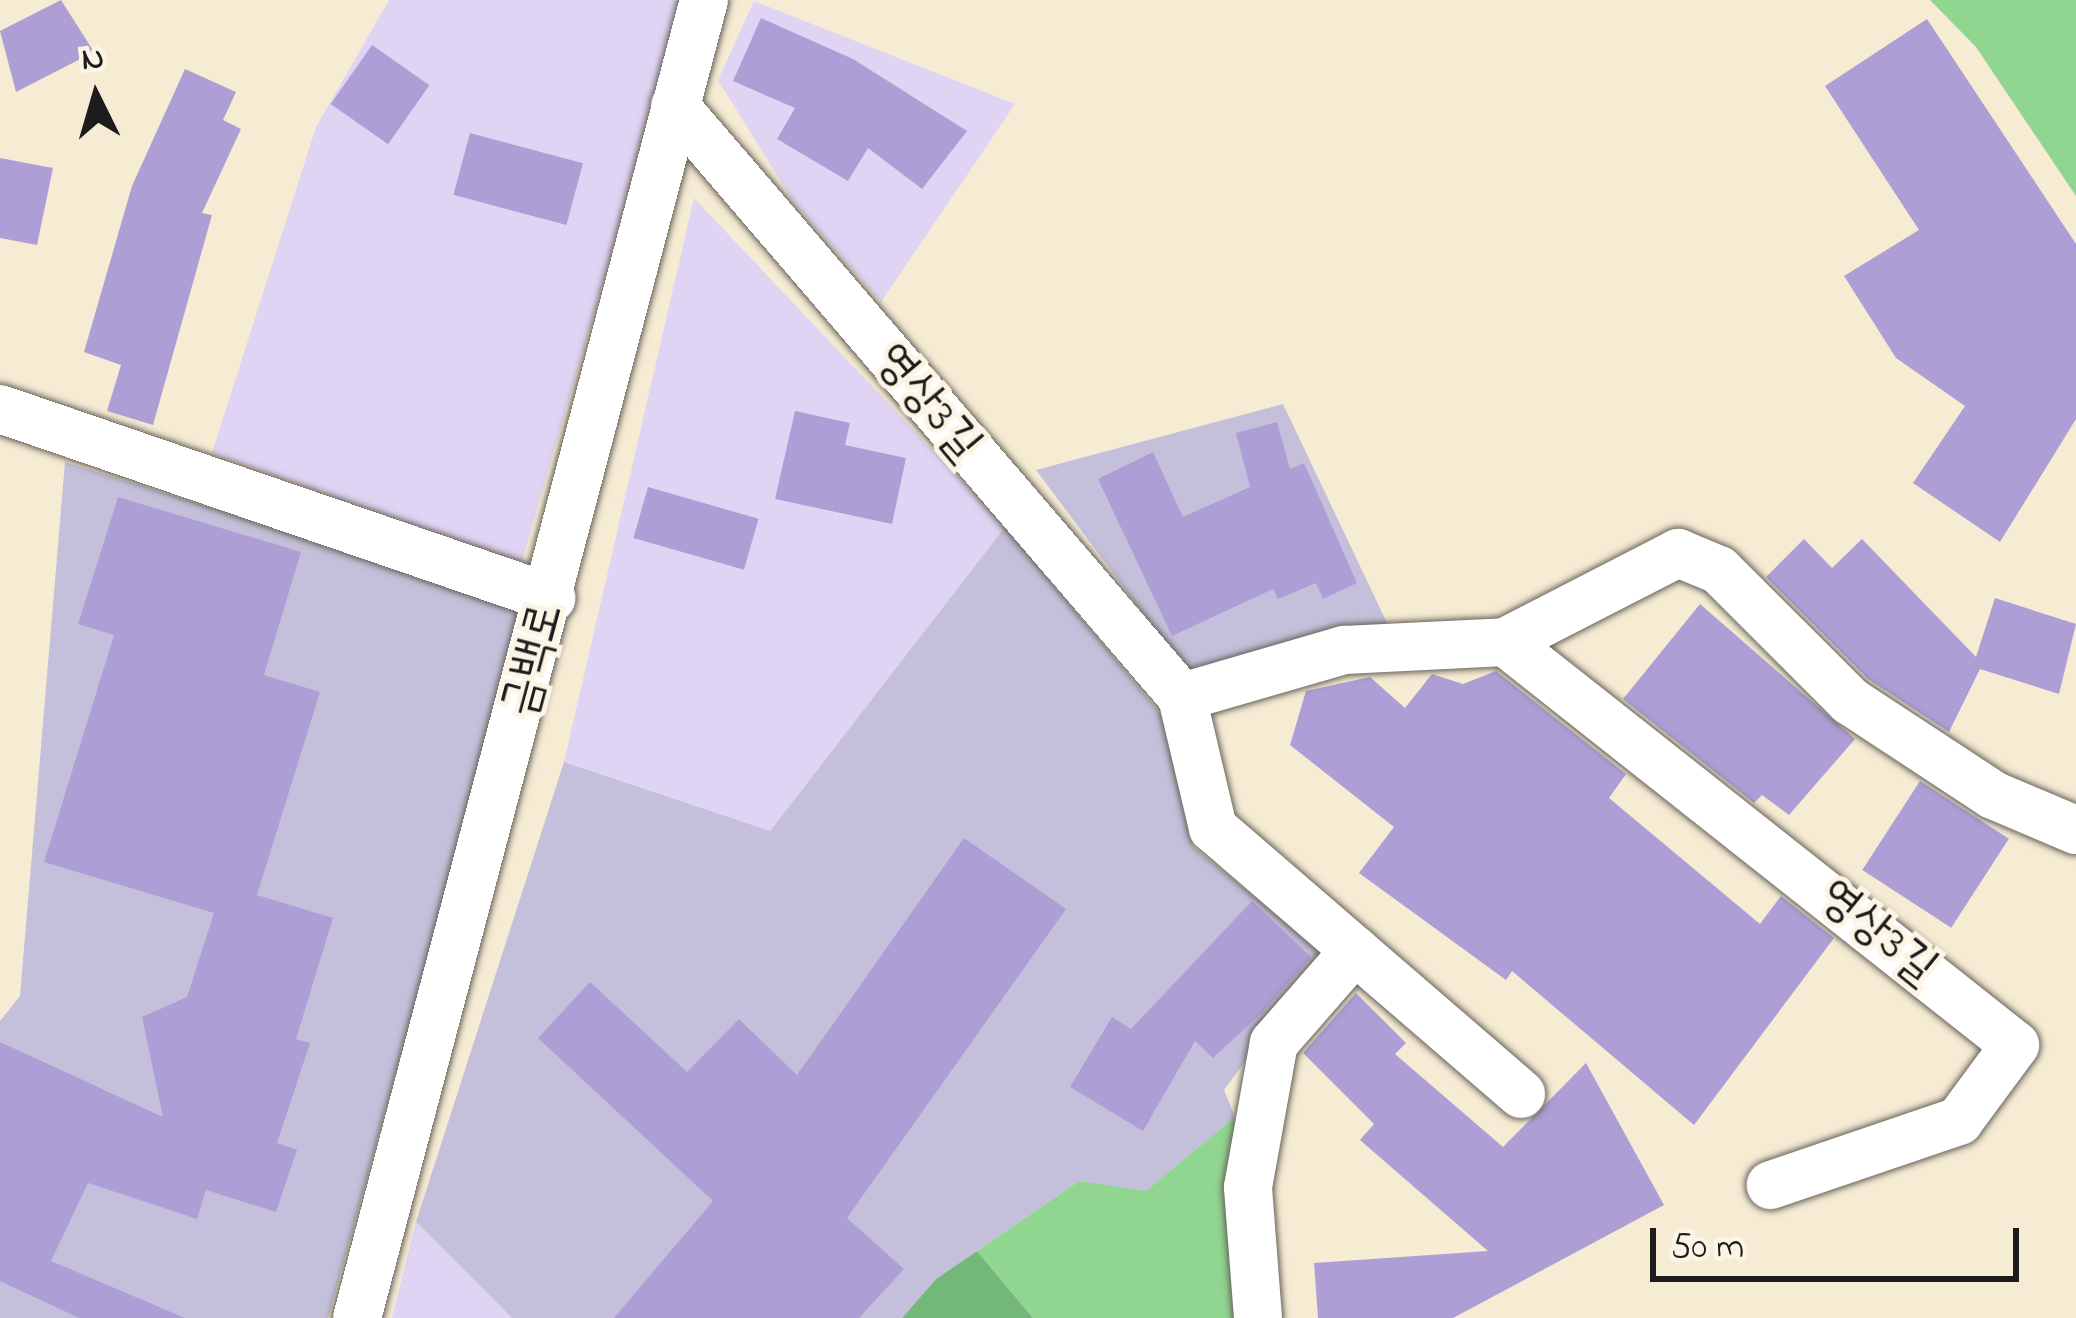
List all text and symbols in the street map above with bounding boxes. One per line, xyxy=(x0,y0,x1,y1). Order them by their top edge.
text: N xyxy=(80,35,106,85)
north arrow xyxy=(36,36,156,156)
street label: 영상3길 xyxy=(861,333,993,473)
street label: 금백로 xyxy=(491,597,577,723)
street label: 영상3길 xyxy=(1806,868,1948,998)
scale bar xyxy=(1656,1204,2025,1278)
text: 50 m xyxy=(1671,1222,1744,1275)

